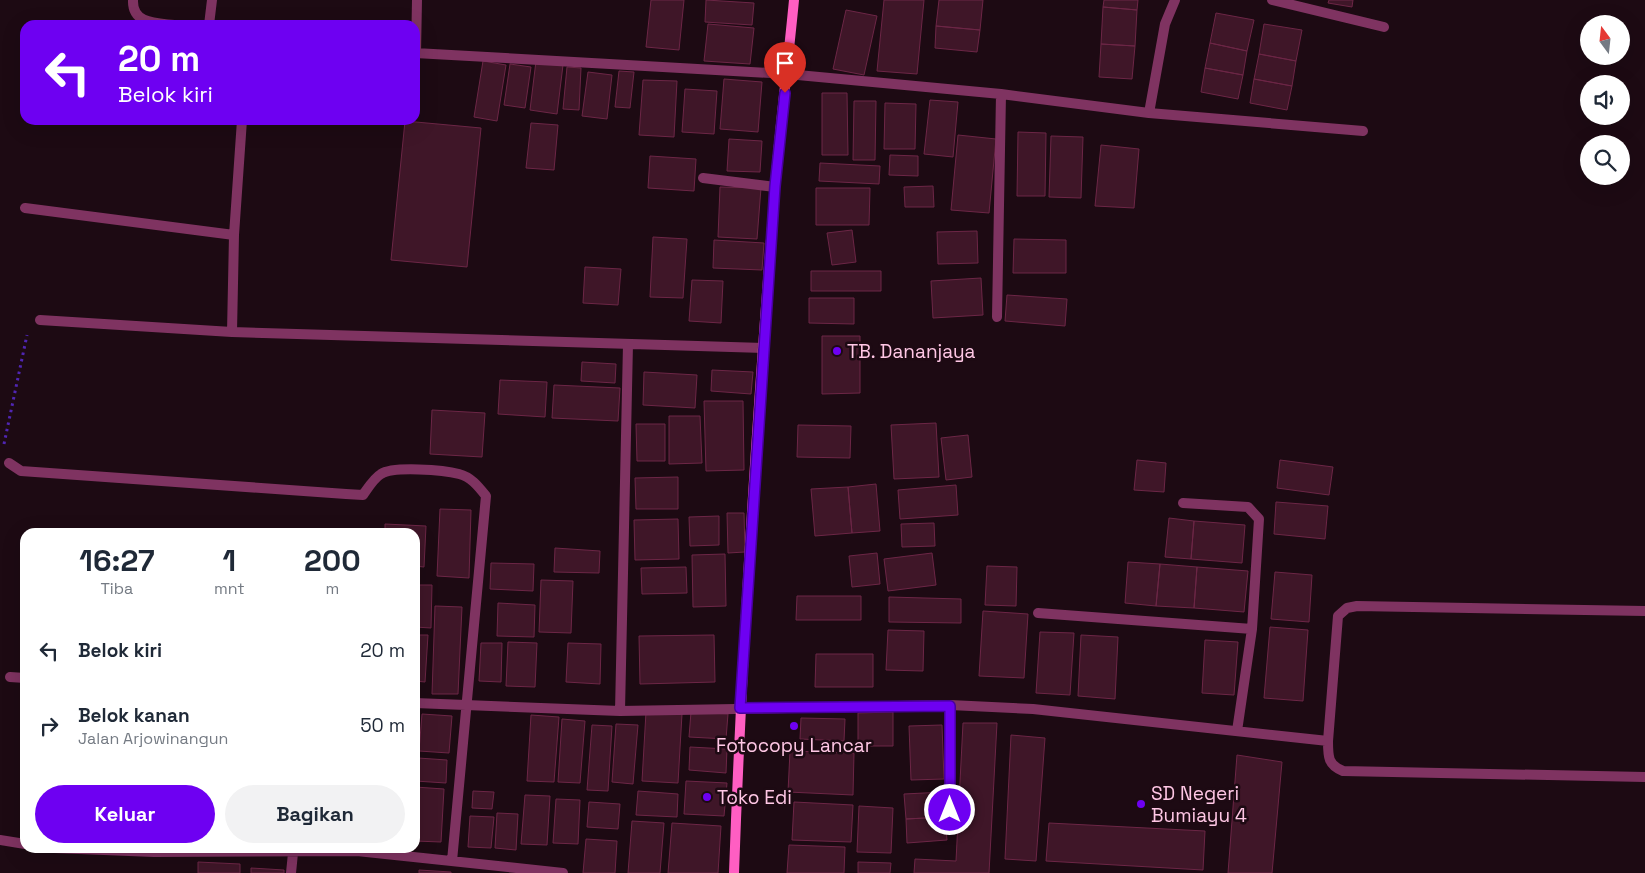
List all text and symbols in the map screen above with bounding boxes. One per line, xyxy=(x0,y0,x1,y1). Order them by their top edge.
north arrow xyxy=(1580,15,1630,65)
map controls xyxy=(1580,15,1630,185)
text: 20 m xyxy=(118,37,200,81)
icon: left xyxy=(35,40,100,105)
pin xyxy=(764,42,806,93)
icon: arrive xyxy=(771,49,799,77)
button: sound xyxy=(1580,75,1630,125)
text: Belok kiri xyxy=(118,80,213,108)
button: search xyxy=(1580,135,1630,185)
place label: TB. Dananjaya xyxy=(847,339,976,364)
marker: TB. Dananjaya xyxy=(831,345,843,357)
text: 16:27 xyxy=(79,541,155,580)
text: 1 xyxy=(222,541,236,580)
text: 200 xyxy=(304,541,361,580)
text: Tiba xyxy=(101,578,133,599)
text: mnt xyxy=(214,578,245,599)
text: m xyxy=(325,578,339,599)
icon: left xyxy=(35,637,63,665)
text: Belok kiri xyxy=(78,638,162,663)
text: 20 m xyxy=(360,638,405,663)
text: Belok kanan xyxy=(78,703,190,728)
icon: right xyxy=(35,712,63,740)
text: 50 m xyxy=(360,713,405,738)
marker: Fotocopy Lancar xyxy=(788,720,800,732)
text: Jalan Arjowinangun xyxy=(78,728,228,749)
place label: Fotocopy Lancar xyxy=(716,733,872,758)
place label: SD Negeri Bumiayu 4 xyxy=(1151,781,1247,828)
position arrow xyxy=(923,783,975,835)
button: Keluar xyxy=(35,785,215,843)
button: Bagikan xyxy=(225,785,405,843)
place label: Toko Edi xyxy=(717,785,792,810)
marker: Toko Edi xyxy=(701,791,713,803)
marker: SD Negeri Bumiayu 4 xyxy=(1135,798,1147,810)

